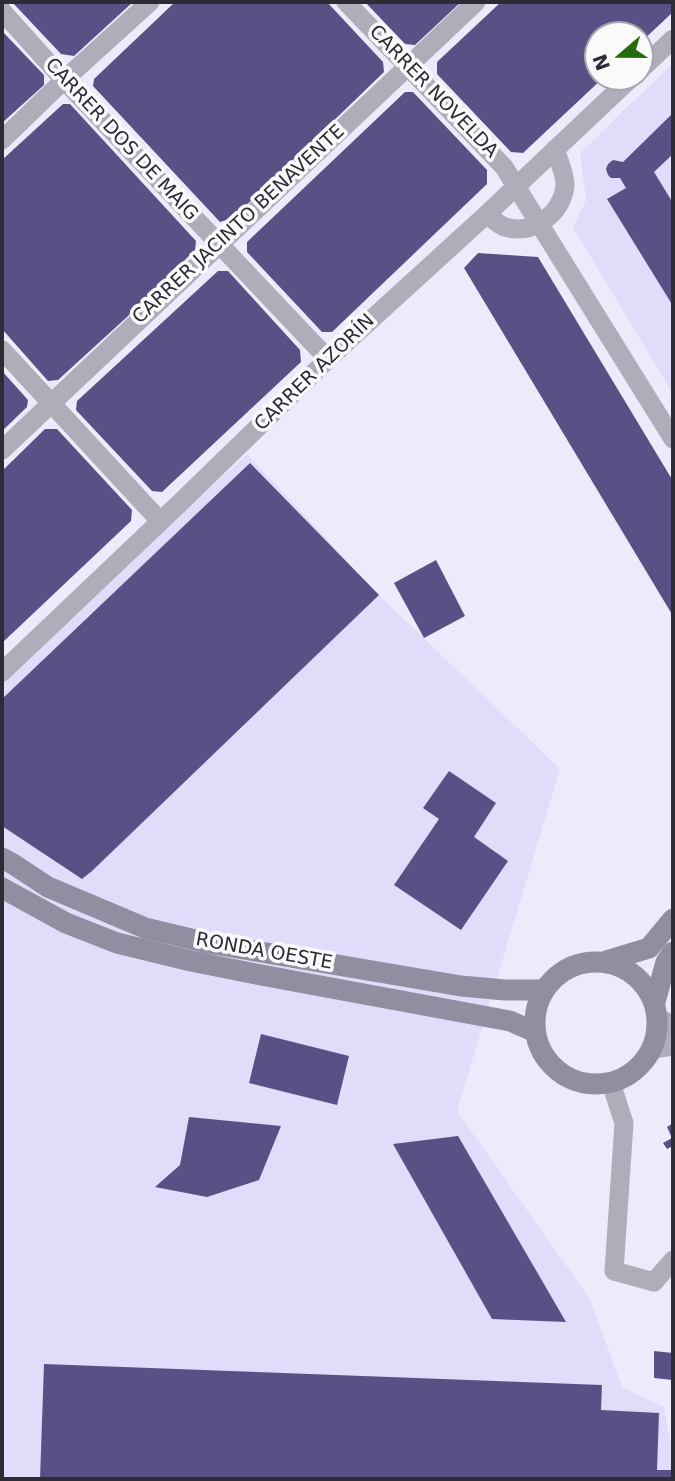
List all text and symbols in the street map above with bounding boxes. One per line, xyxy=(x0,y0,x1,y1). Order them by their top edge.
street label: CARRER NOVELDA xyxy=(364,21,502,163)
north arrow xyxy=(584,21,654,91)
text: N xyxy=(588,51,614,74)
street label: CARRER DOS DE MAIG xyxy=(40,54,202,226)
street label: CARRER JACINTO BENAVENTE xyxy=(128,121,350,329)
street label: CARRER AZORÍN xyxy=(250,310,380,436)
street label: RONDA OESTE xyxy=(194,929,334,975)

